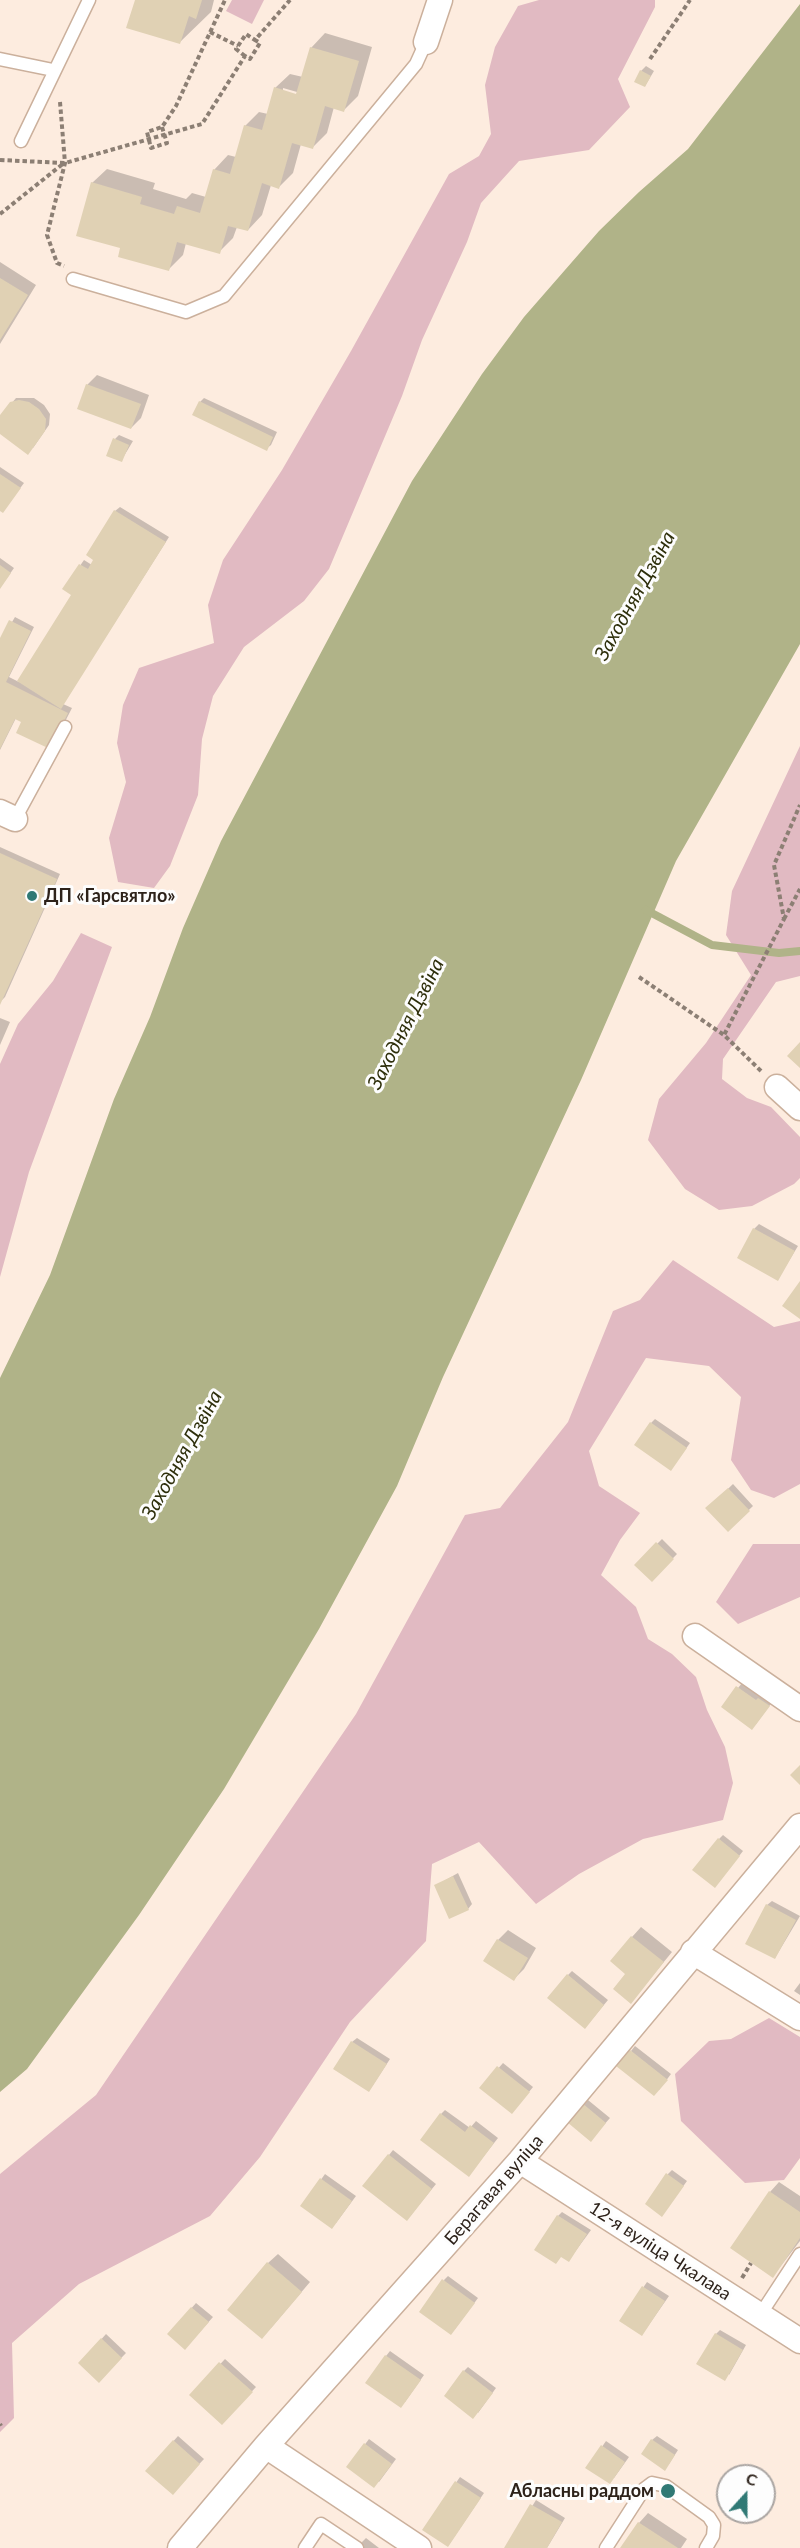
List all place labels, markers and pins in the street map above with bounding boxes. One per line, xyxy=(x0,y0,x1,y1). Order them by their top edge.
place label: ДП «Гарсвятло» xyxy=(44,885,175,907)
marker: ДП «Гарсвятло» xyxy=(25,889,39,903)
place label: Абласны раддом xyxy=(510,2480,654,2502)
marker: Абласны раддом xyxy=(659,2482,677,2500)

